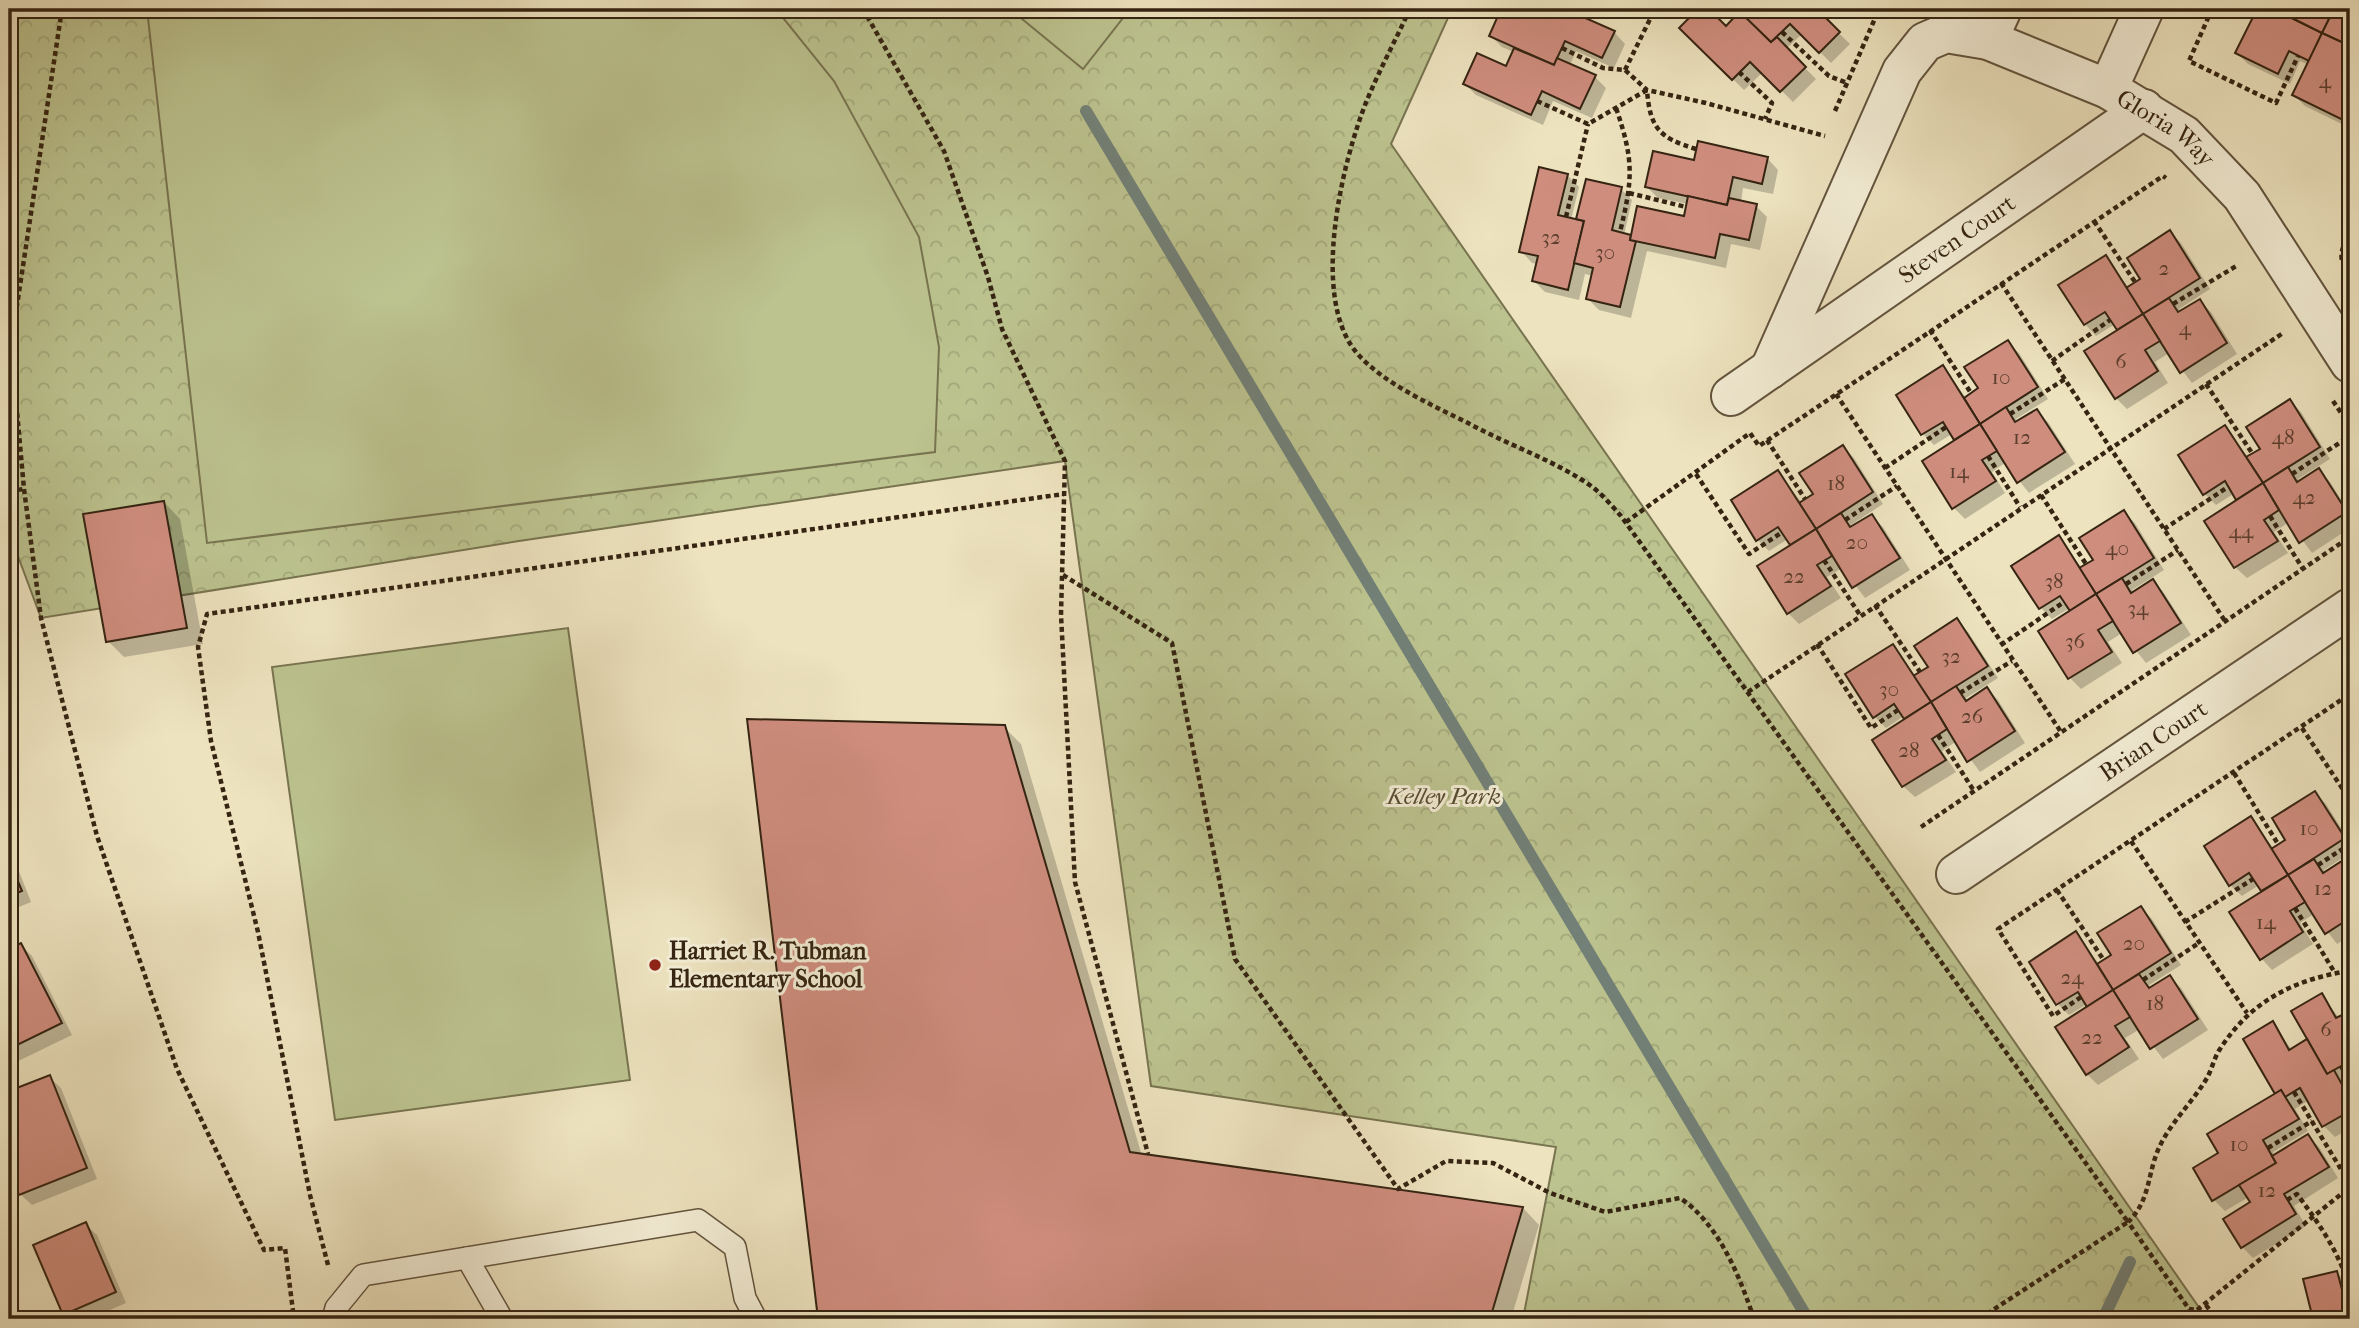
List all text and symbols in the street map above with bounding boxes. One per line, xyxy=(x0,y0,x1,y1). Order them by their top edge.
house number: 4 xyxy=(2319,69,2332,93)
street label: Gloria Way xyxy=(2112,84,2221,173)
street label: Steven Court xyxy=(1893,189,2021,289)
house number: 32 xyxy=(1541,225,1561,249)
house number: 30 xyxy=(1595,240,1615,264)
house number: 2 xyxy=(2159,256,2170,280)
house number: 4 xyxy=(2179,316,2192,340)
house number: 6 xyxy=(2115,349,2127,373)
house number: 10 xyxy=(1992,365,2010,389)
house number: 12 xyxy=(2013,425,2031,449)
house number: 48 xyxy=(2272,425,2294,449)
house number: 14 xyxy=(1949,459,1970,483)
house number: 18 xyxy=(1827,471,1845,495)
house number: 42 xyxy=(2292,485,2316,509)
house number: 44 xyxy=(2229,519,2254,543)
house number: 20 xyxy=(1846,530,1868,554)
house number: 40 xyxy=(2105,536,2129,560)
house number: 22 xyxy=(1783,564,1805,588)
house number: 38 xyxy=(2044,569,2064,593)
house number: 34 xyxy=(2127,596,2149,620)
house number: 36 xyxy=(2065,629,2086,653)
house number: 32 xyxy=(1941,644,1961,668)
house number: 30 xyxy=(1879,677,1899,701)
street label: Brian Court xyxy=(2094,694,2213,787)
house number: 26 xyxy=(1961,704,1984,728)
house number: 28 xyxy=(1898,738,1920,762)
park label: Kelley Park xyxy=(1385,782,1501,810)
house number: 10 xyxy=(2300,816,2318,840)
house number: 12 xyxy=(2314,876,2332,900)
house number: 14 xyxy=(2256,910,2277,934)
house number: 20 xyxy=(2123,931,2145,955)
place label: Harriet R. Tubman Elementary School xyxy=(669,937,867,993)
marker: Harriet R. Tubman Elementary School xyxy=(647,957,663,973)
house number: 24 xyxy=(2060,965,2084,989)
house number: 18 xyxy=(2146,991,2164,1015)
house number: 6 xyxy=(2320,1017,2332,1041)
house number: 22 xyxy=(2081,1025,2103,1049)
house number: 10 xyxy=(2230,1132,2248,1156)
house number: 12 xyxy=(2258,1178,2276,1202)

